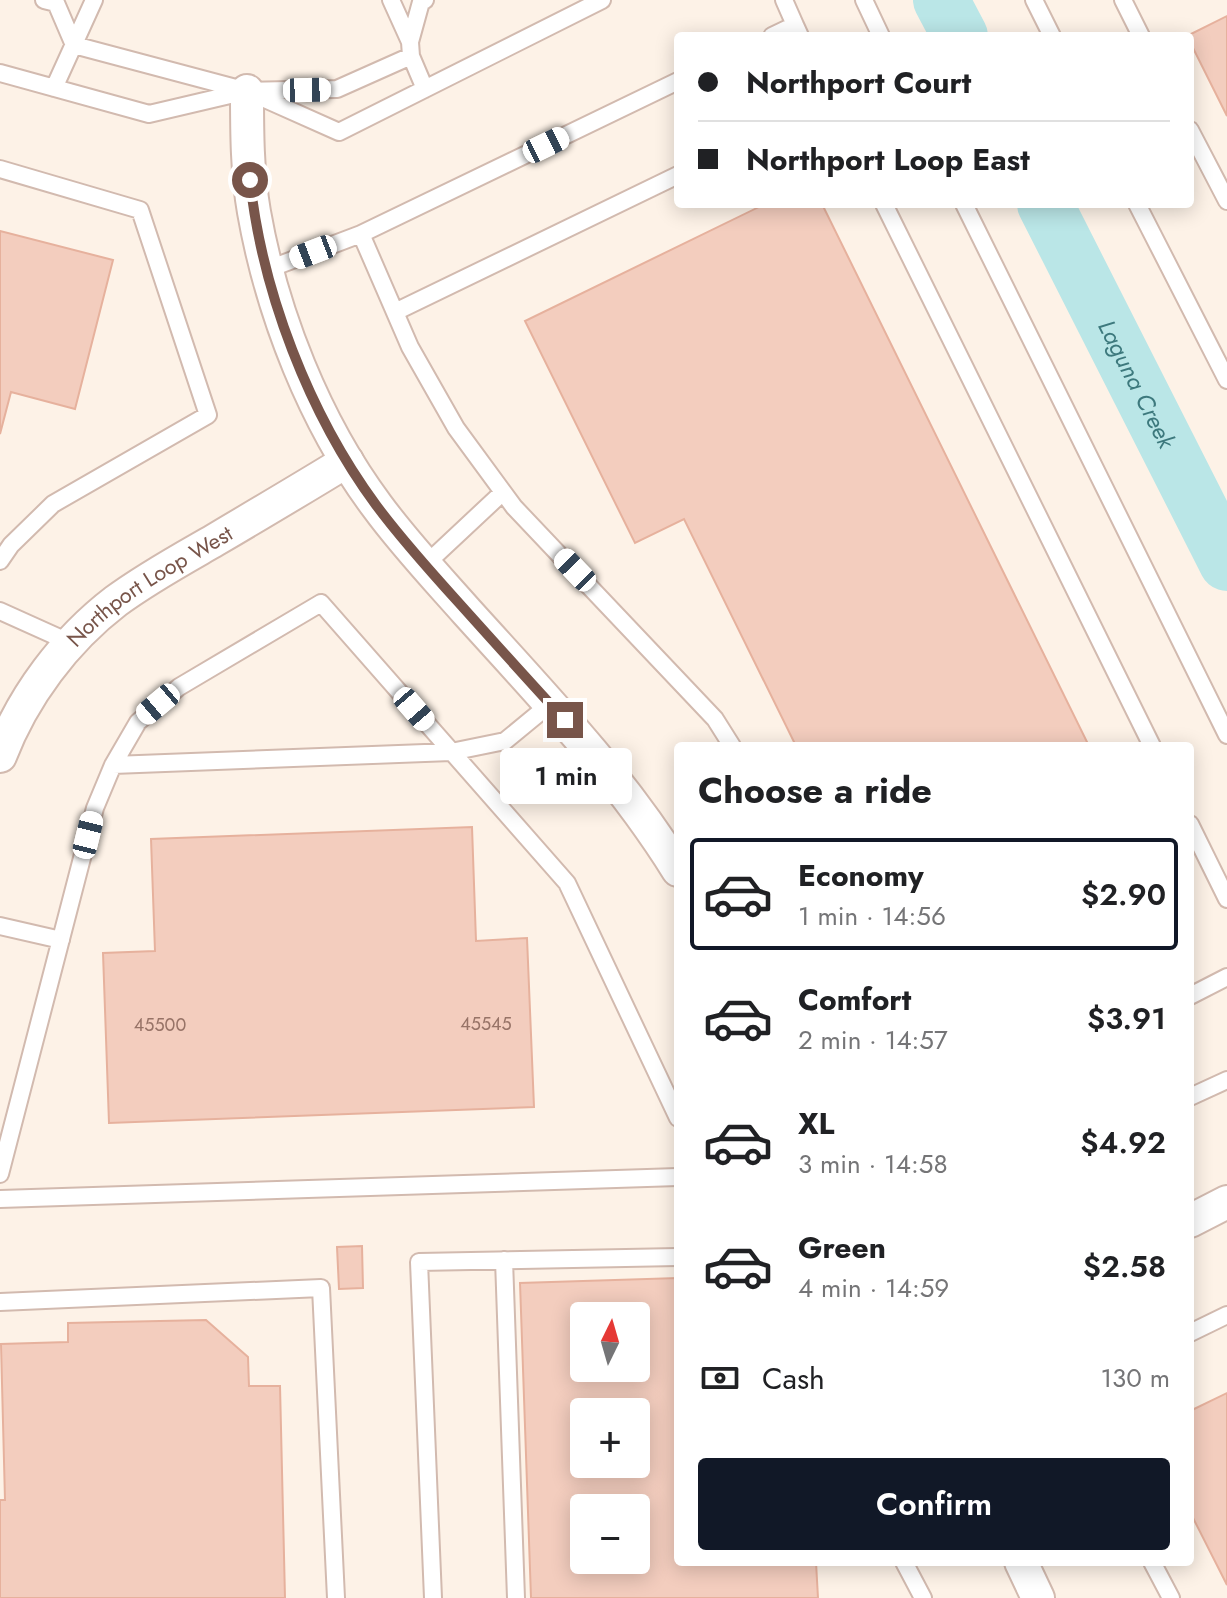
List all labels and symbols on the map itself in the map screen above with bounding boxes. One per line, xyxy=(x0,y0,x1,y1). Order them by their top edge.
car xyxy=(283,78,331,102)
car xyxy=(519,124,573,166)
route start xyxy=(232,162,268,198)
car xyxy=(286,232,340,272)
water label: Laguna Creek xyxy=(1090,314,1185,456)
street label: Northport Loop West xyxy=(59,517,239,654)
car xyxy=(550,544,600,596)
car xyxy=(132,679,184,729)
car xyxy=(389,683,439,735)
route end xyxy=(547,702,583,738)
callout: 1 min xyxy=(499,748,631,804)
car xyxy=(71,809,105,861)
house number: 45545 xyxy=(460,1011,512,1037)
house number: 45500 xyxy=(134,1012,186,1038)
north arrow xyxy=(570,1302,650,1382)

